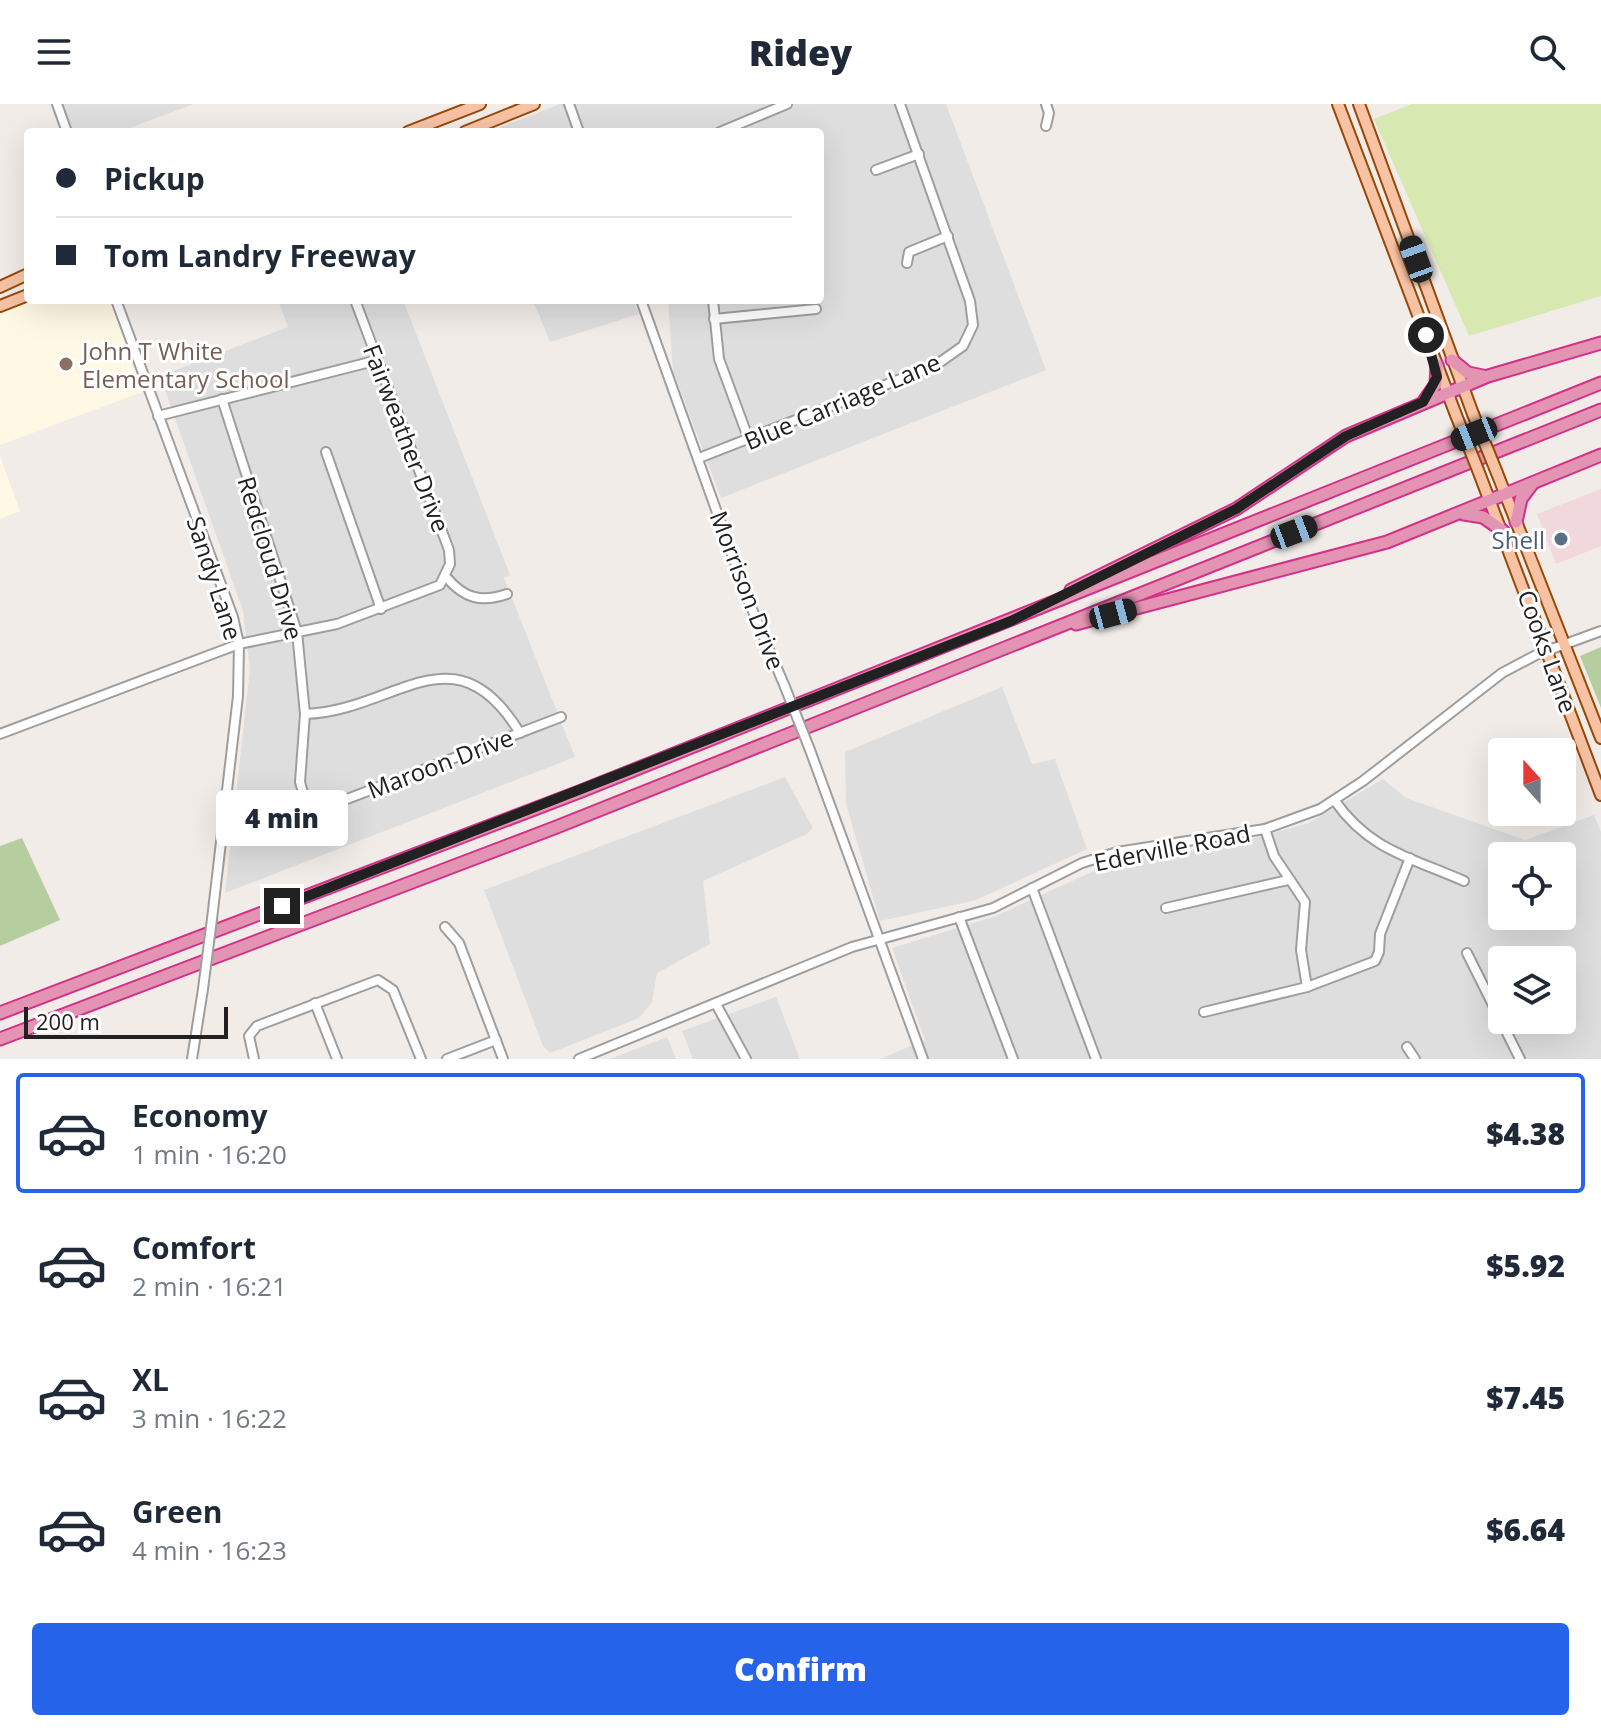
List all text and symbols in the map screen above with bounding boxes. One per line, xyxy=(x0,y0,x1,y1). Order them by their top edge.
text: Ridey xyxy=(749,28,852,77)
icon: menu xyxy=(32,30,76,74)
icon: search xyxy=(1525,30,1569,74)
text: Pickup xyxy=(104,158,205,199)
car xyxy=(1397,232,1435,286)
text: Tom Landry Freeway xyxy=(104,235,416,276)
route start xyxy=(1408,317,1444,353)
place label: John T White Elementary School xyxy=(80,334,290,395)
street label: Fairweather Drive xyxy=(356,339,458,537)
street label: Blue Carriage Lane xyxy=(739,345,945,457)
marker: John T White Elementary School xyxy=(57,355,75,373)
car xyxy=(1447,414,1501,454)
street label: Redcloud Drive xyxy=(230,472,312,644)
street label: Morrison Drive xyxy=(703,506,793,674)
street label: Sandy Lane xyxy=(179,512,251,644)
car xyxy=(1267,512,1321,552)
place label: Shell xyxy=(1492,523,1545,556)
marker: Shell xyxy=(1552,530,1570,548)
street label: Cooks Lane xyxy=(1511,585,1585,717)
car xyxy=(1087,596,1139,632)
street label: Maroon Drive xyxy=(363,720,517,806)
north arrow xyxy=(1488,738,1576,826)
map controls xyxy=(1488,738,1576,1034)
callout: 4 min xyxy=(216,790,348,846)
text: 4 min xyxy=(245,800,319,836)
street label: Ederville Road xyxy=(1091,816,1253,878)
button: locate xyxy=(1488,842,1576,930)
route end xyxy=(264,888,300,924)
button: layers xyxy=(1488,946,1576,1034)
scale bar xyxy=(24,1003,228,1039)
text: 200 m xyxy=(36,1006,100,1036)
text: Economy xyxy=(132,1095,268,1136)
icon: car xyxy=(36,1097,108,1169)
text: $4.38 xyxy=(1486,1113,1565,1154)
text: 1 min · 16:20 xyxy=(132,1136,287,1172)
text: Comfort xyxy=(132,1227,256,1268)
icon: car xyxy=(36,1229,108,1301)
text: $5.92 xyxy=(1486,1245,1565,1286)
text: 2 min · 16:21 xyxy=(132,1268,287,1304)
text: XL xyxy=(132,1359,169,1400)
icon: car xyxy=(36,1361,108,1433)
text: $7.45 xyxy=(1486,1377,1565,1418)
text: 3 min · 16:22 xyxy=(132,1400,287,1436)
text: Green xyxy=(132,1491,223,1532)
icon: car xyxy=(36,1493,108,1565)
text: $6.64 xyxy=(1486,1509,1565,1550)
text: 4 min · 16:23 xyxy=(132,1532,287,1568)
button: Confirm xyxy=(32,1623,1569,1715)

